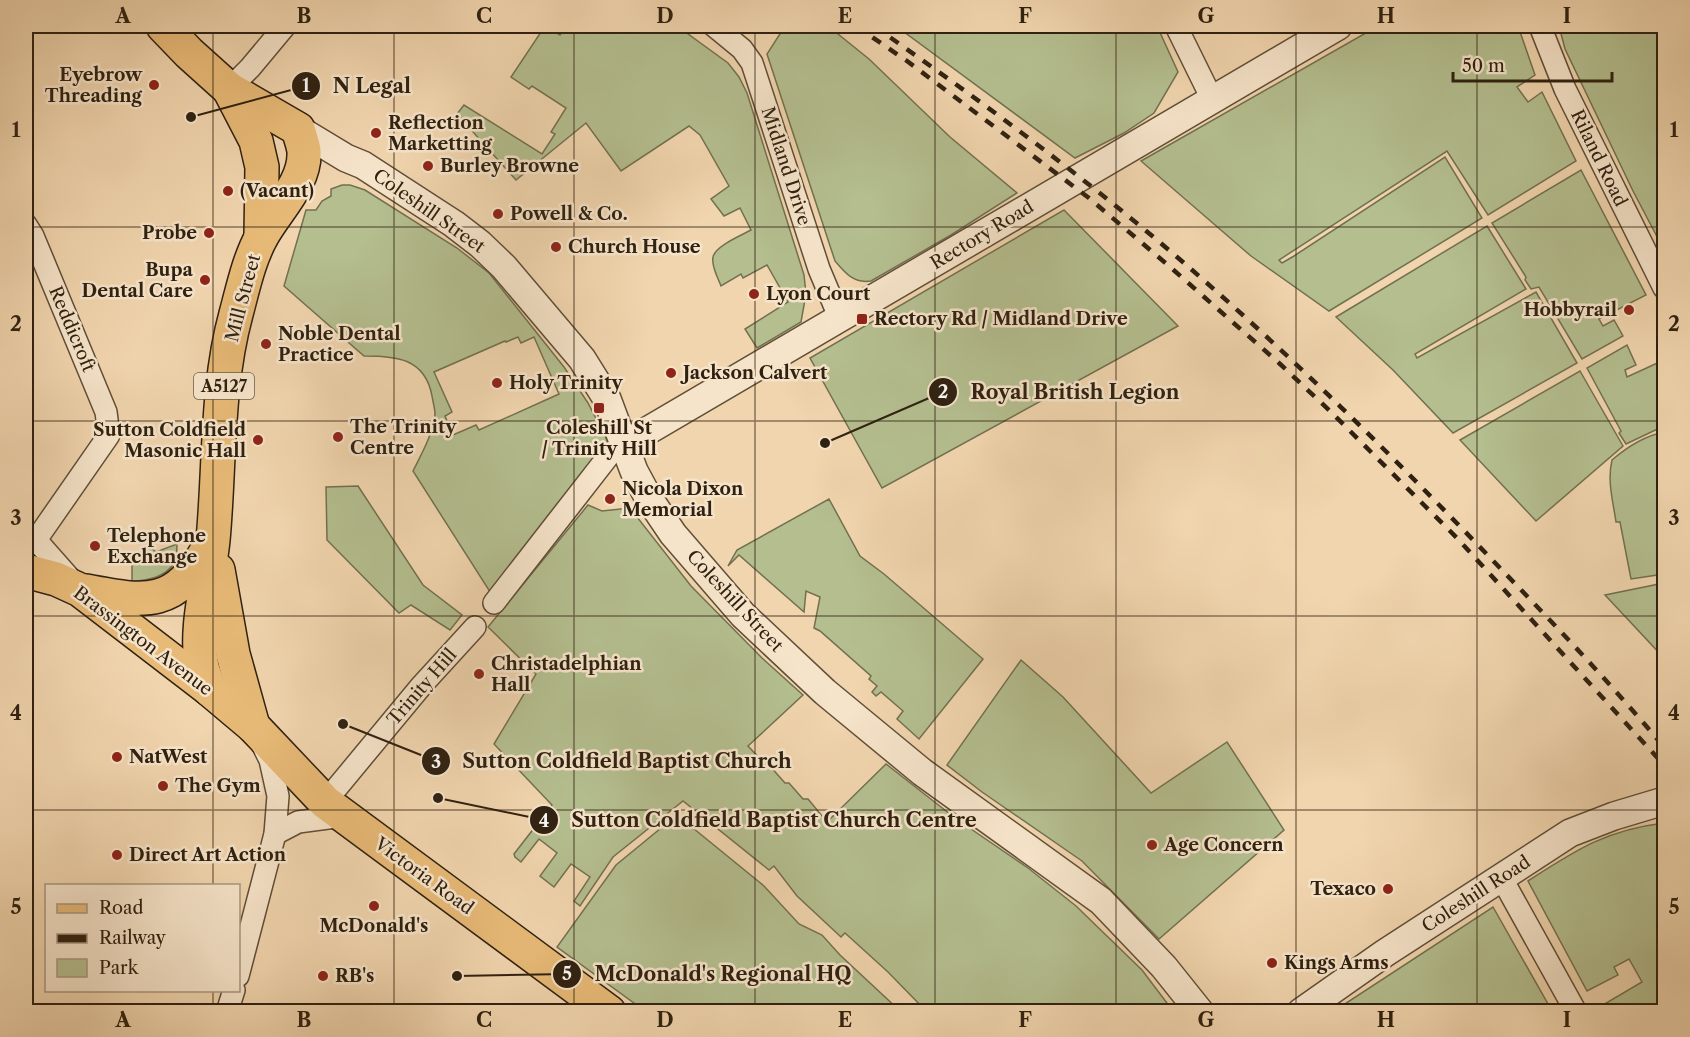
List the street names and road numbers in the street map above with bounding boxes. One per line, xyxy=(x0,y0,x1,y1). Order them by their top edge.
street label: Midland Drive xyxy=(756,104,816,228)
street label: Riland Road xyxy=(1566,106,1632,210)
street label: Coleshill Street xyxy=(369,164,490,258)
street label: Rectory Road xyxy=(926,196,1038,274)
street label: Mill Street xyxy=(221,251,265,344)
street label: Reddicroft xyxy=(44,283,100,376)
road number: A5127 xyxy=(194,373,254,399)
street label: Coleshill Street xyxy=(682,545,788,657)
street label: Brassington Avenue xyxy=(69,582,217,700)
street label: Trinity Hill xyxy=(383,644,461,730)
street label: Victoria Road xyxy=(369,832,478,919)
street label: Coleshill Road xyxy=(1418,851,1534,937)

